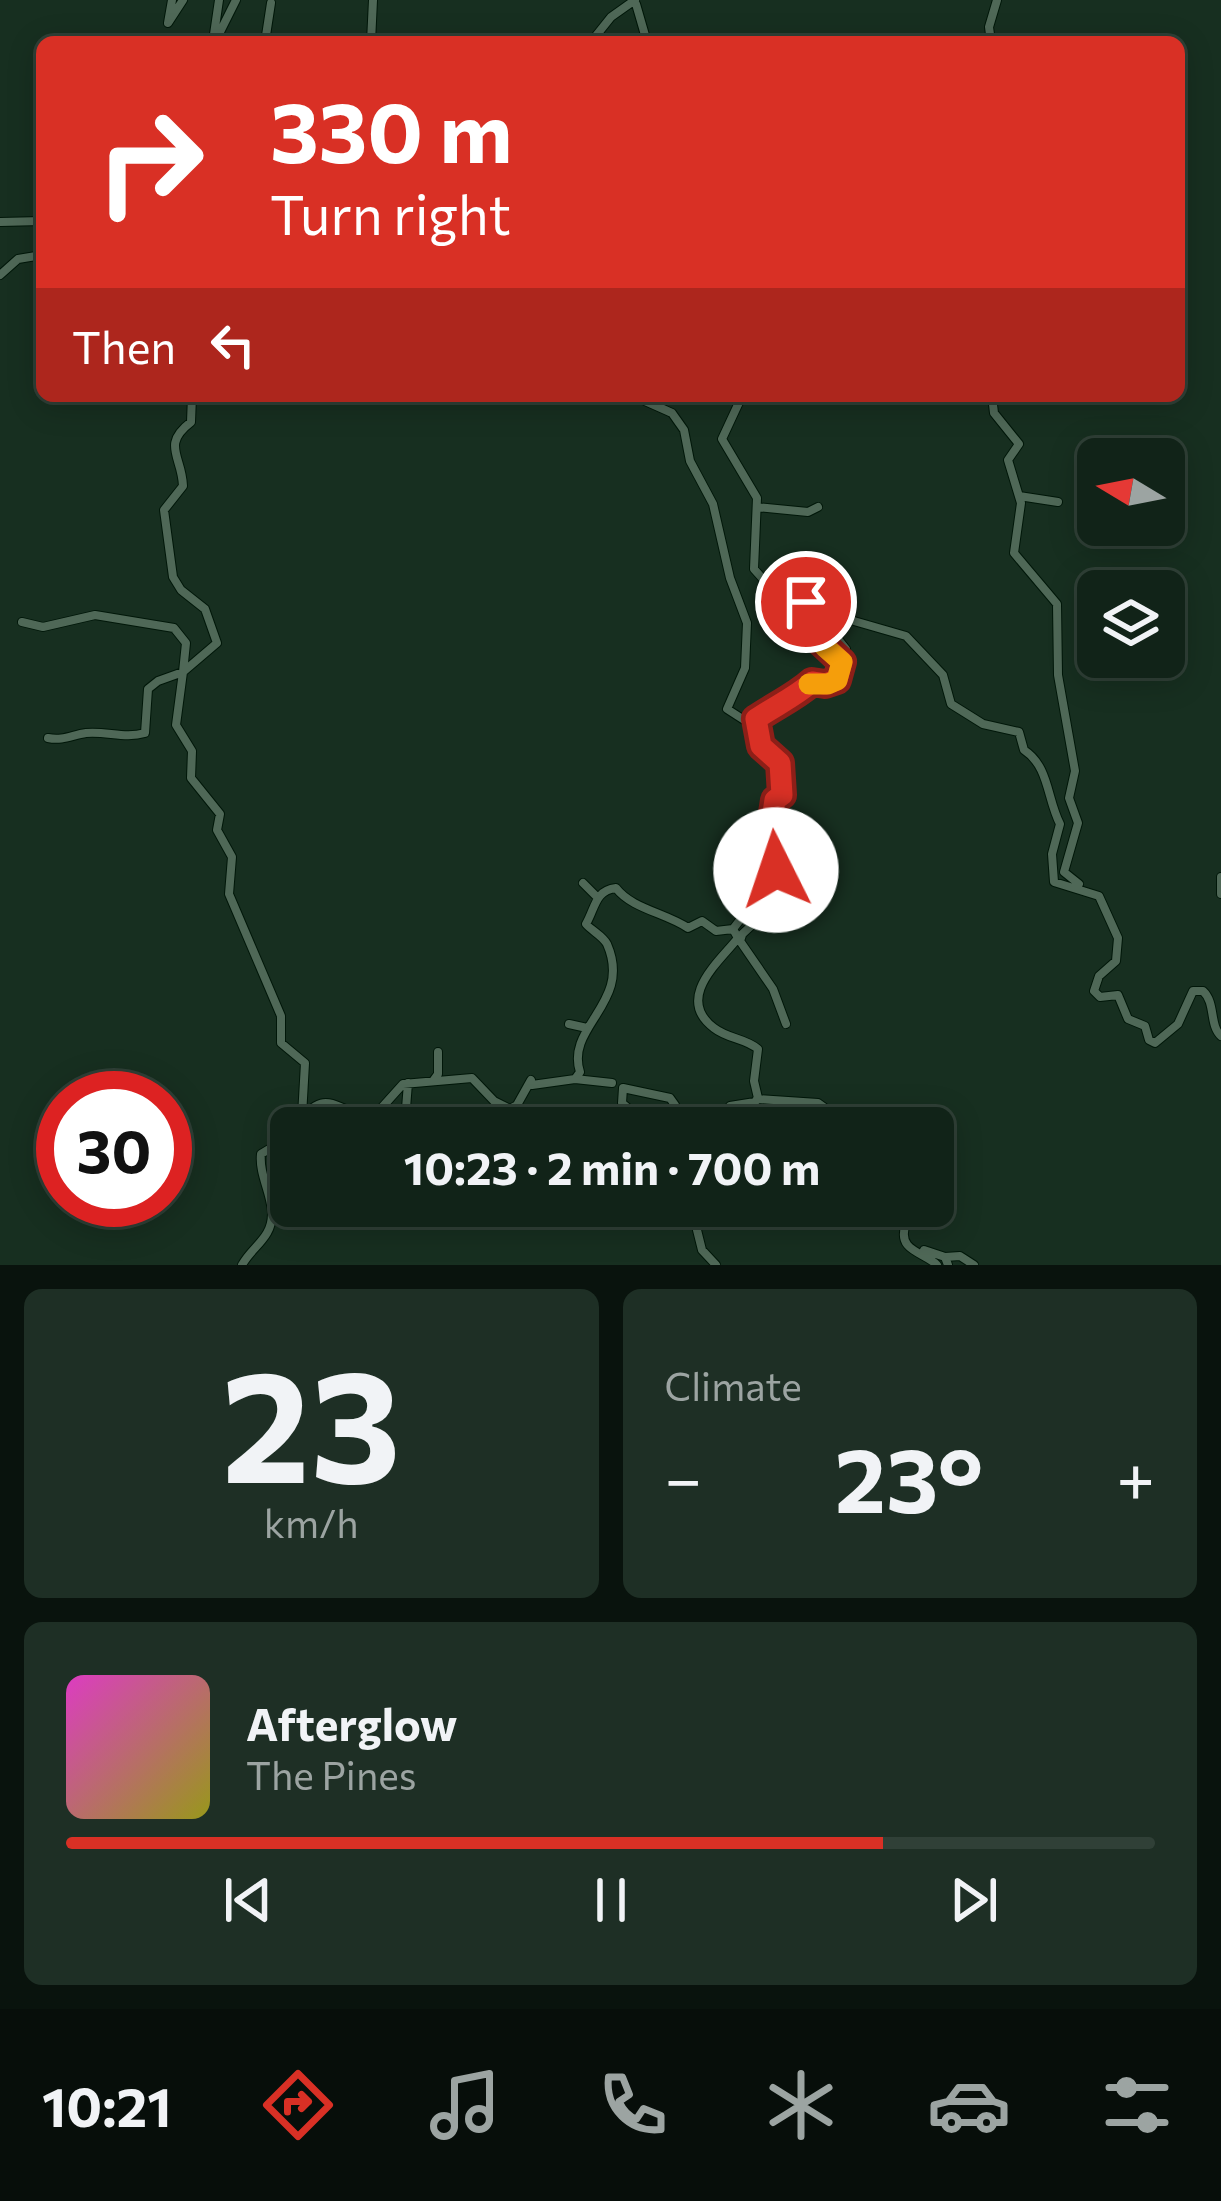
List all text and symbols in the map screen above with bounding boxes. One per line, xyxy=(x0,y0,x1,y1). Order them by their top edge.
text: 330 m xyxy=(270,78,513,180)
icon: right xyxy=(72,84,228,240)
text: Turn right xyxy=(270,180,511,246)
icon: left xyxy=(200,312,266,378)
text: Then xyxy=(72,318,176,373)
north arrow xyxy=(1077,438,1185,546)
map controls xyxy=(1077,438,1185,678)
pin xyxy=(755,551,857,653)
icon: arrive xyxy=(773,569,839,635)
button: layers xyxy=(1077,570,1185,678)
position arrow xyxy=(713,807,839,933)
speed limit sign: 30 xyxy=(36,1071,192,1227)
text: 10:23 · 2 min · 700 m xyxy=(404,1139,820,1194)
text: 23 xyxy=(221,1324,401,1515)
text: Climate xyxy=(665,1361,802,1409)
text: 23° xyxy=(835,1421,983,1532)
text: − xyxy=(665,1436,702,1517)
text: + xyxy=(1116,1436,1155,1517)
text: km/h xyxy=(264,1498,359,1546)
text: Afterglow xyxy=(246,1695,457,1750)
text: The Pines xyxy=(246,1750,417,1798)
icon: previous xyxy=(215,1867,281,1933)
icon: pause xyxy=(578,1867,644,1933)
icon: next xyxy=(941,1867,1007,1933)
icon: directions xyxy=(256,2063,340,2147)
icon: music xyxy=(423,2063,507,2147)
icon: phone xyxy=(591,2063,675,2147)
icon: climate xyxy=(759,2063,843,2147)
icon: car xyxy=(927,2063,1011,2147)
icon: filters xyxy=(1095,2063,1179,2147)
text: 10:21 xyxy=(42,2072,172,2138)

